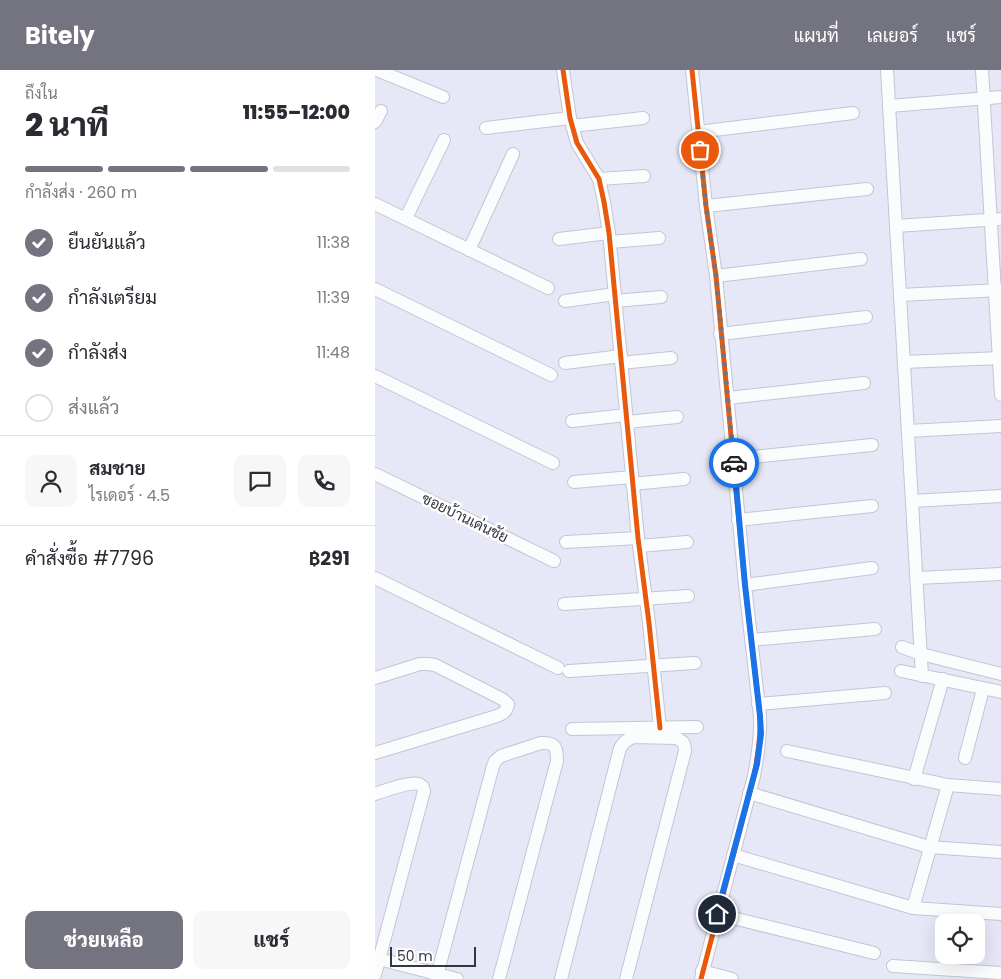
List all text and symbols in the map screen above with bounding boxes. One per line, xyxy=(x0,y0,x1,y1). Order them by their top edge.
text: Bitely xyxy=(25,19,95,52)
text: แผนที่ xyxy=(794,23,839,48)
text: เลเยอร์ xyxy=(867,23,918,48)
text: แชร์ xyxy=(946,23,976,48)
text: ถึงใน xyxy=(25,82,58,105)
text: 11:55–12:00 xyxy=(243,99,350,126)
text: 2 นาที xyxy=(25,102,109,147)
pin xyxy=(679,129,721,171)
icon: bag xyxy=(686,136,714,164)
text: กำลังส่ง · 260 m xyxy=(25,181,137,204)
icon: check xyxy=(25,229,53,257)
text: ยืนยันแล้ว xyxy=(68,229,146,256)
text: 11:38 xyxy=(317,231,350,254)
icon: check xyxy=(25,284,53,312)
text: กำลังเตรียม xyxy=(68,284,157,311)
text: 11:39 xyxy=(317,286,350,309)
icon: check xyxy=(25,339,53,367)
text: กำลังส่ง xyxy=(68,339,127,366)
text: 11:48 xyxy=(316,341,350,364)
text: ส่งแล้ว xyxy=(68,394,119,421)
courier xyxy=(709,438,759,488)
icon: car xyxy=(720,449,748,477)
button: person xyxy=(25,455,77,507)
text: สมชาย xyxy=(89,455,146,482)
button: chat xyxy=(234,455,286,507)
button: phone xyxy=(298,455,350,507)
text: ไรเดอร์ · 4.5 xyxy=(89,484,170,507)
street label: ซอยบ้านเด่นชัย xyxy=(418,488,512,548)
text: คำสั่งซื้อ #7796 xyxy=(25,545,154,572)
text: ฿291 xyxy=(309,545,350,572)
pin xyxy=(696,893,738,935)
icon: home xyxy=(703,900,731,928)
button: ช่วยเหลือ xyxy=(25,911,183,969)
button: แชร์ xyxy=(193,911,350,969)
map controls xyxy=(935,914,985,964)
button: locate xyxy=(935,914,985,964)
scale bar xyxy=(390,944,476,967)
text: 50 m xyxy=(397,946,433,966)

